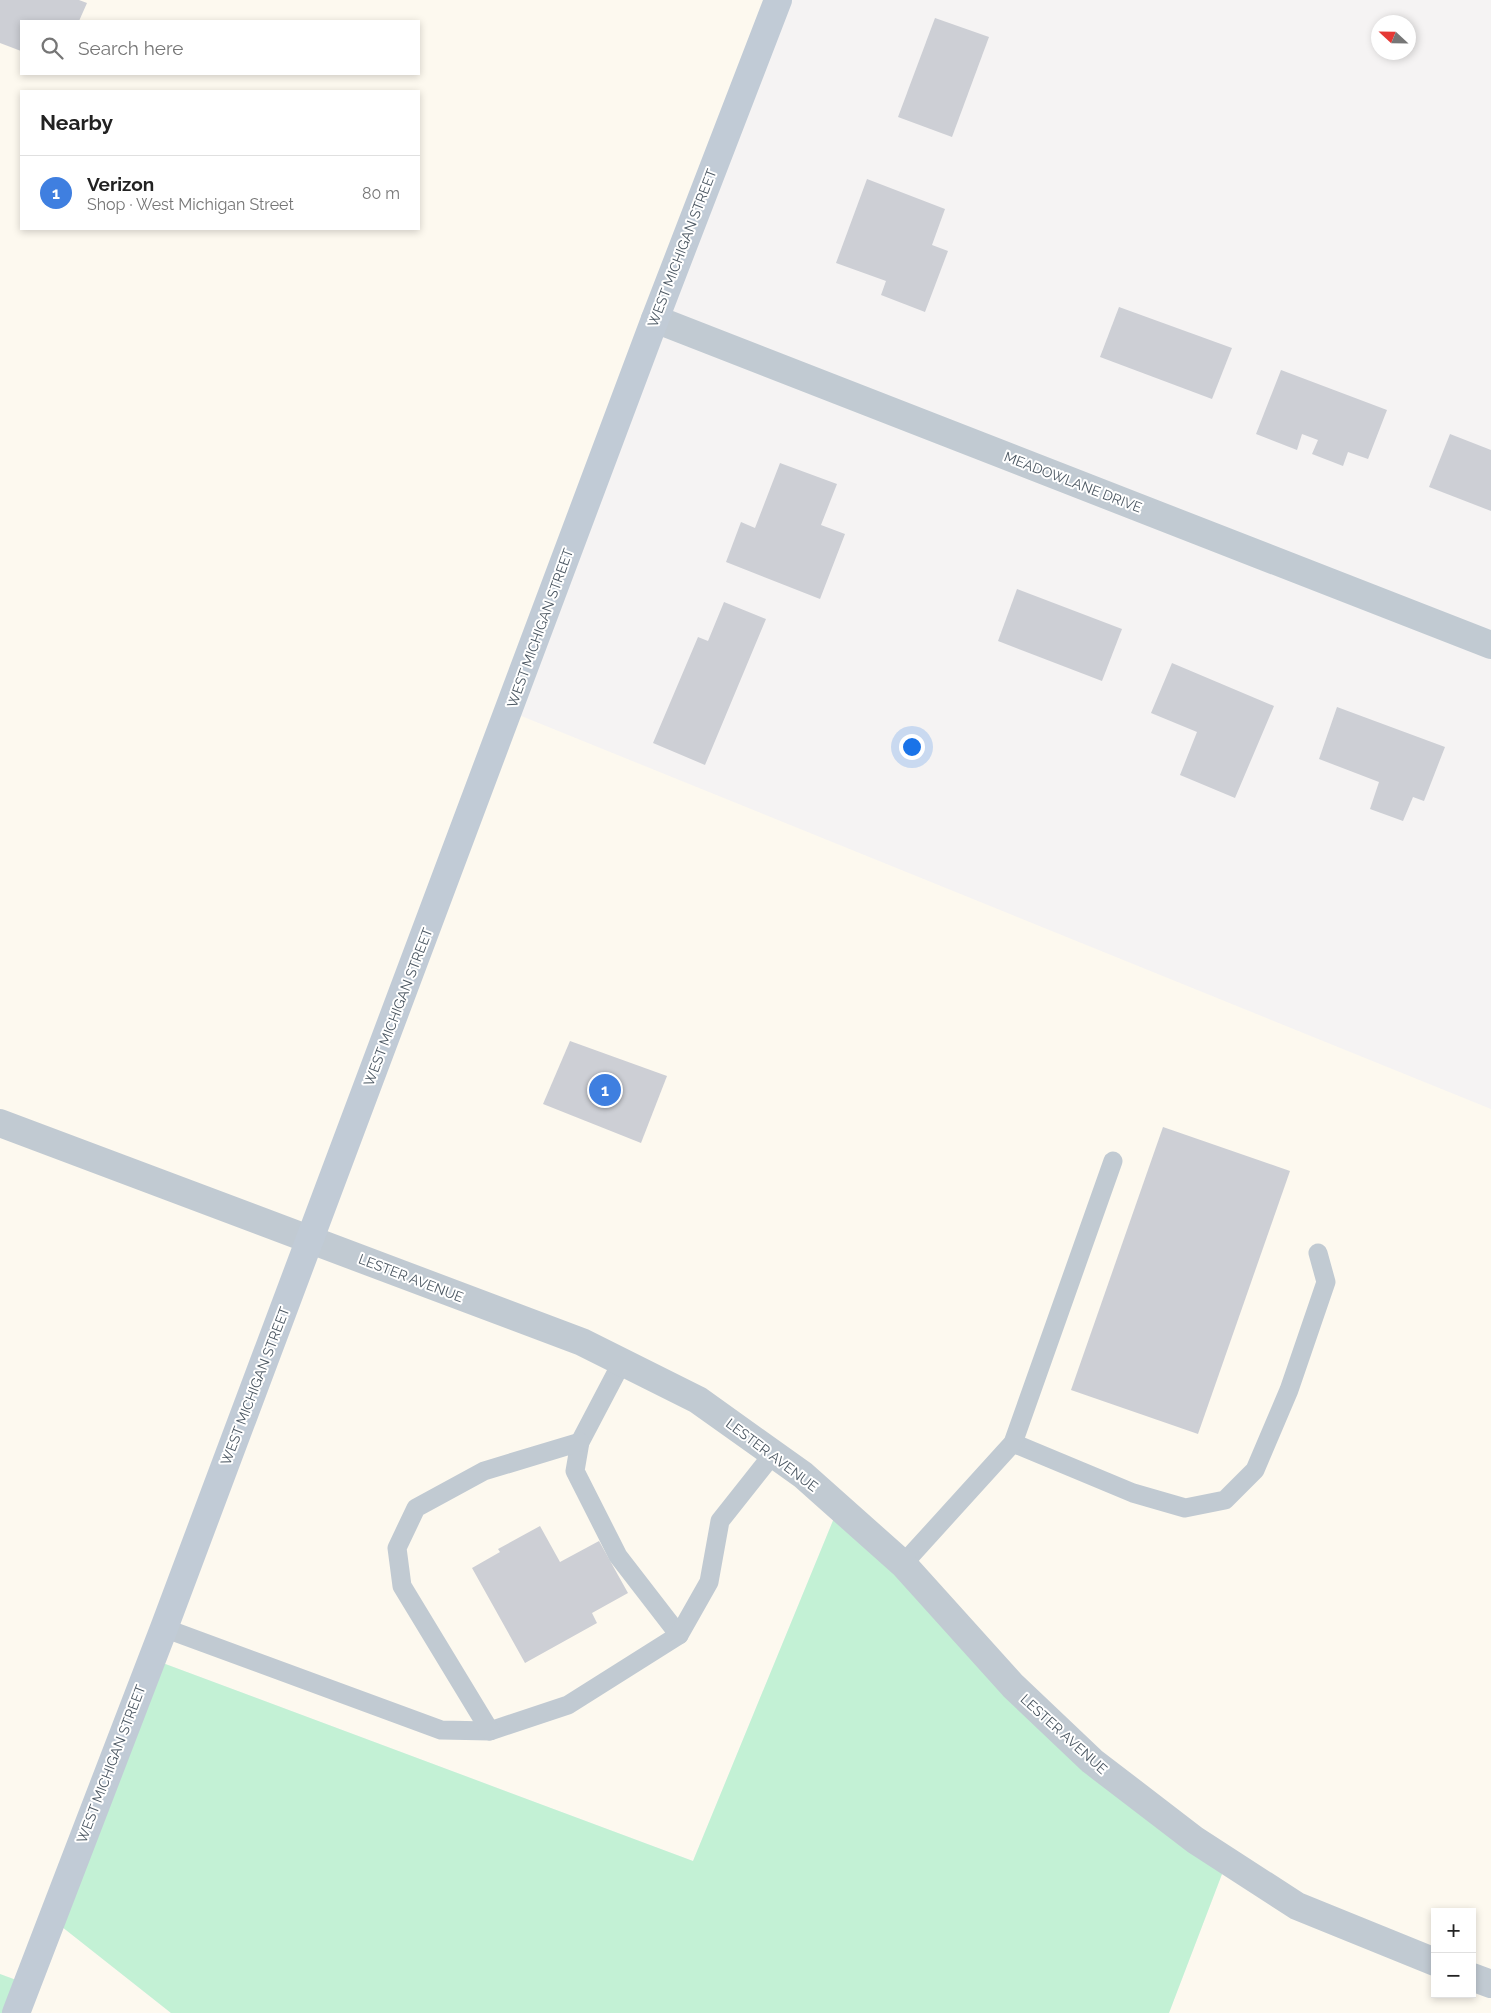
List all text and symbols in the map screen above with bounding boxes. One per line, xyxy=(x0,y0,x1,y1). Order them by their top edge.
north arrow xyxy=(1371,15,1416,60)
search box xyxy=(20,20,420,75)
icon: search xyxy=(38,34,66,62)
text: Search here xyxy=(78,37,184,59)
text: Nearby xyxy=(40,110,113,135)
street label: WEST MICHIGAN STREET xyxy=(644,166,720,329)
text: Verizon xyxy=(87,173,154,195)
text: 1 xyxy=(52,184,60,203)
text: 80 m xyxy=(362,184,400,203)
text: Shop · West Michigan Street xyxy=(87,195,294,214)
street label: MEADOWLANE DRIVE xyxy=(1002,448,1144,516)
street label: WEST MICHIGAN STREET xyxy=(504,546,576,710)
your location xyxy=(899,734,925,760)
street label: WEST MICHIGAN STREET xyxy=(360,925,436,1088)
pin: 1 xyxy=(589,1071,621,1109)
street label: LESTER AVENUE xyxy=(356,1251,466,1305)
street label: WEST MICHIGAN STREET xyxy=(217,1304,293,1467)
street label: LESTER AVENUE xyxy=(723,1415,821,1495)
street label: WEST MICHIGAN STREET xyxy=(73,1682,149,1845)
street label: LESTER AVENUE xyxy=(1017,1691,1111,1777)
map controls xyxy=(1431,1908,1476,1998)
button: + xyxy=(1431,1908,1476,1953)
button: − xyxy=(1431,1953,1476,1998)

